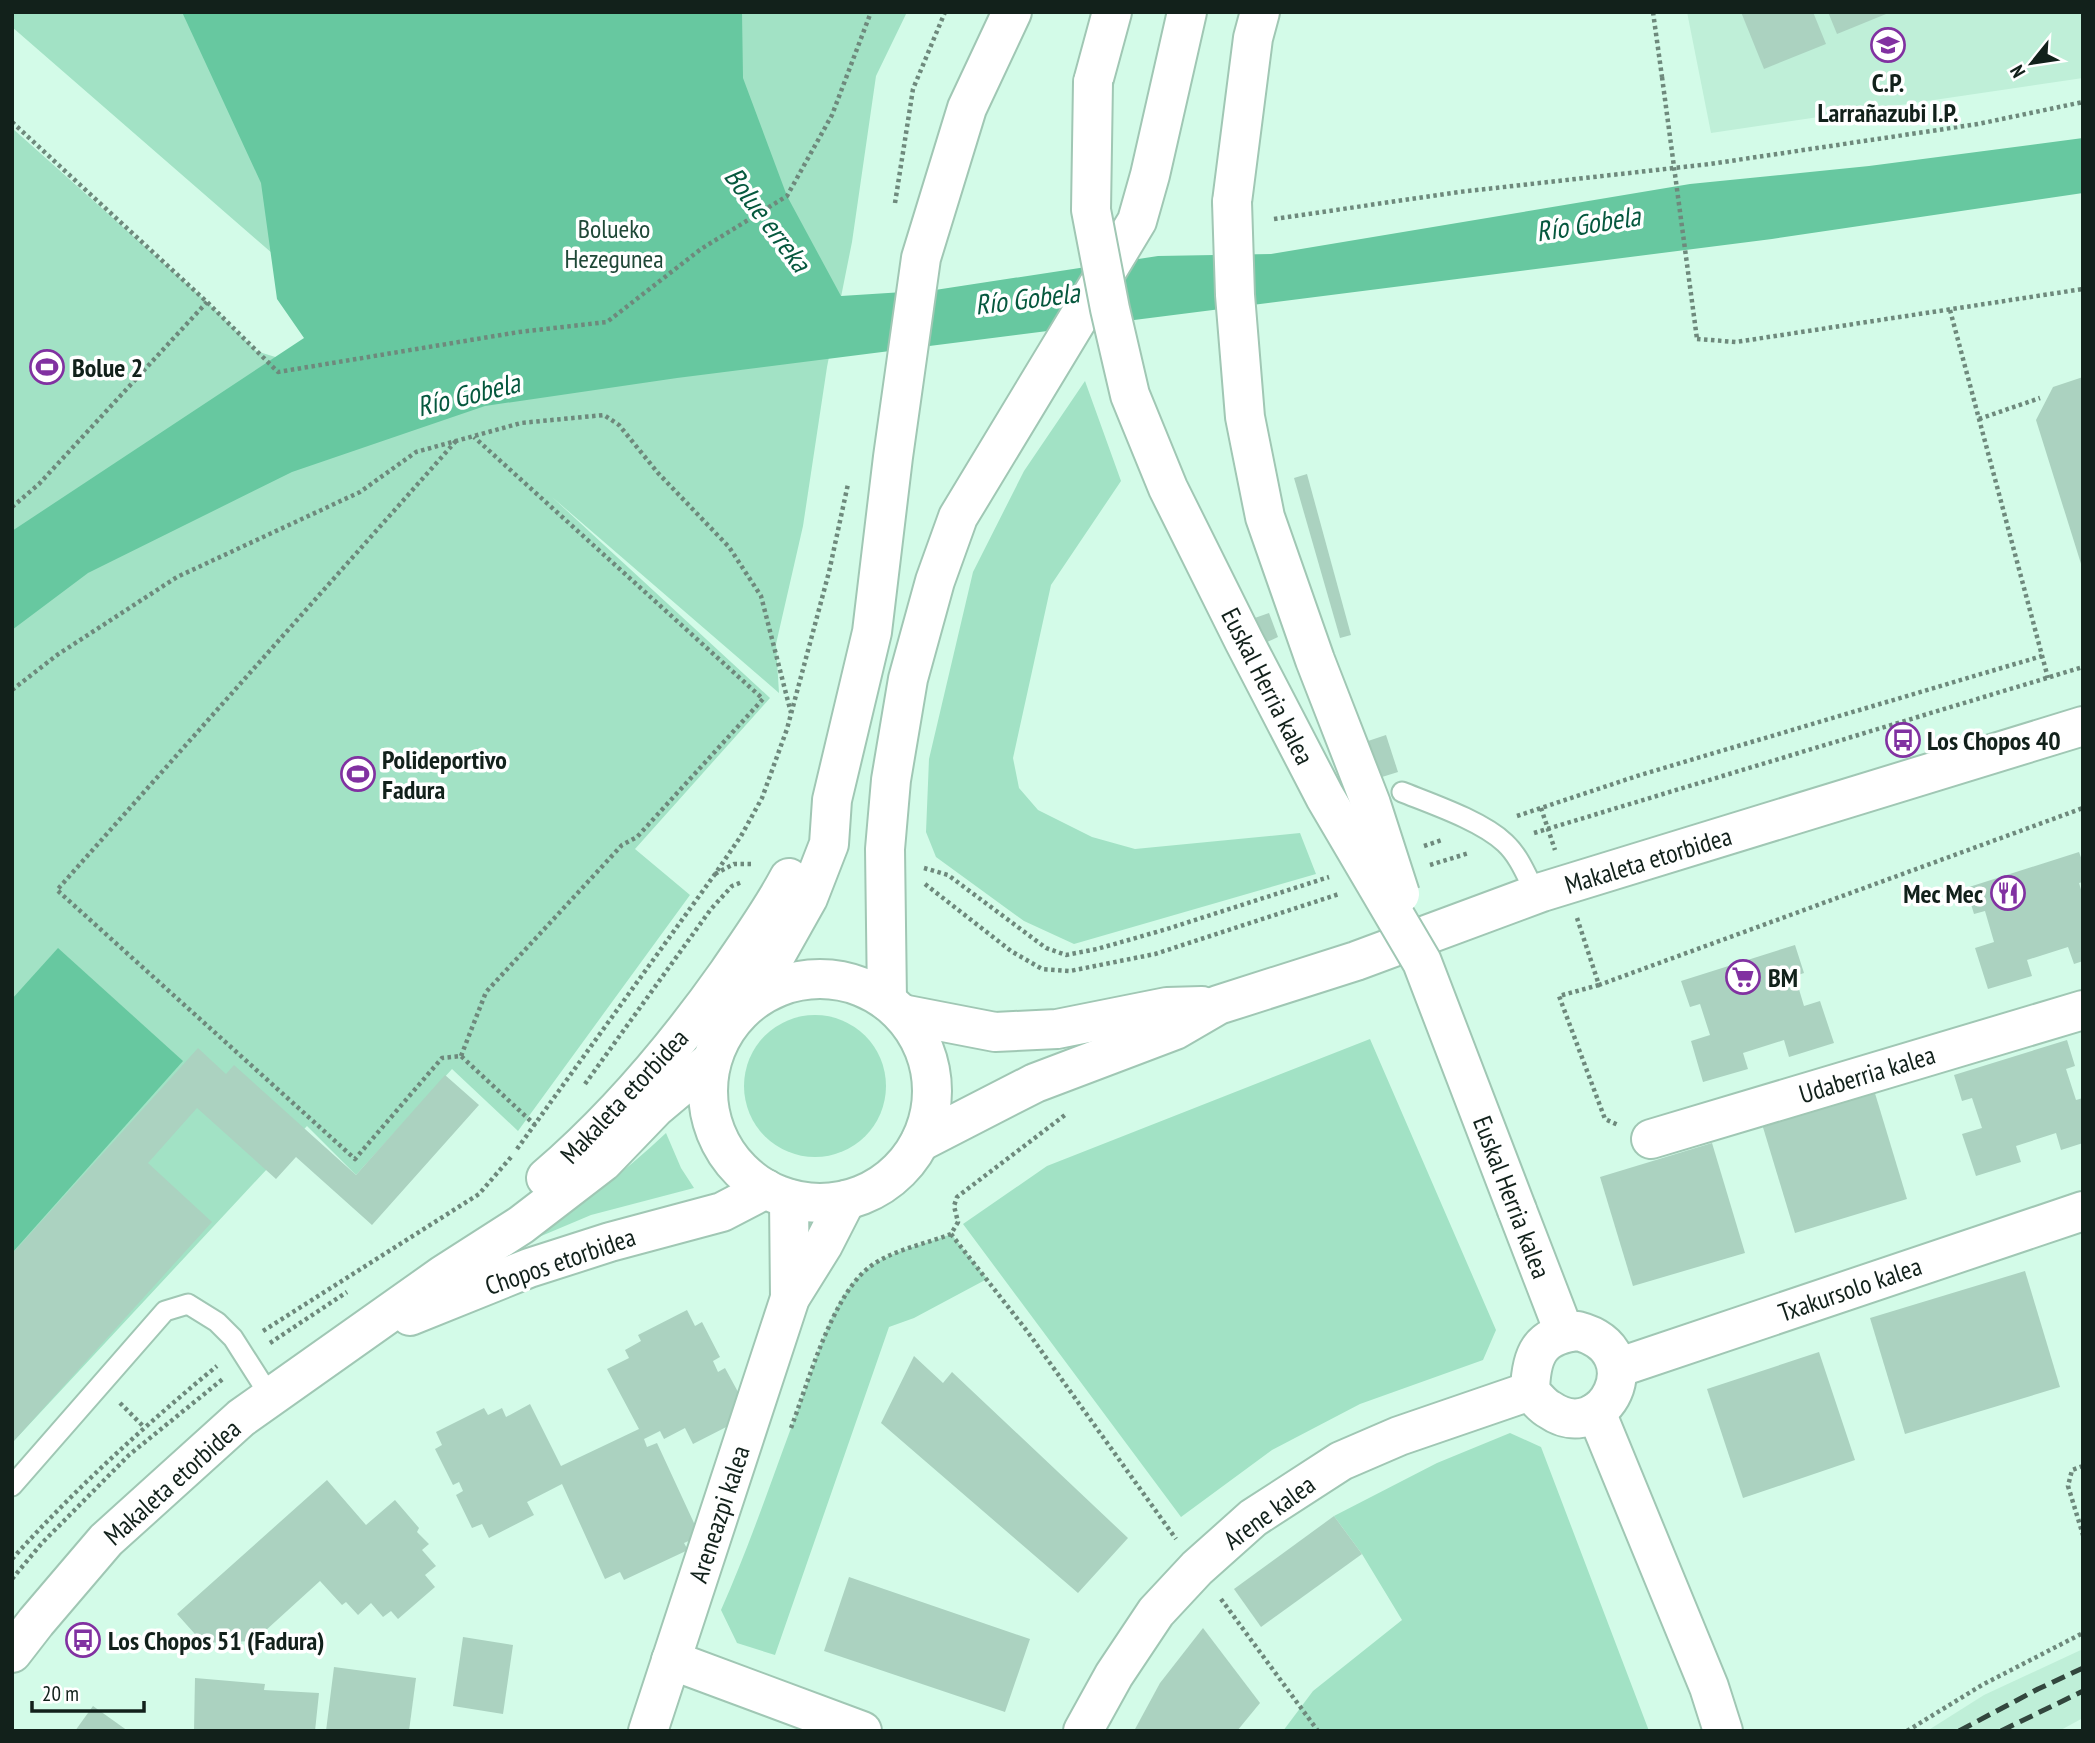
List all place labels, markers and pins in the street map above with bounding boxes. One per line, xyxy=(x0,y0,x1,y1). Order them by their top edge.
school or university icon: C.P. Larrañazubi I.P. xyxy=(1869,26,1907,64)
place label: C.P. Larrañazubi I.P. xyxy=(1817,66,1959,129)
sports icon: Bolue 2 xyxy=(28,348,66,386)
place label: Bolue 2 xyxy=(72,351,143,384)
bus stop icon: Los Chopos 40 xyxy=(1884,721,1922,759)
place label: Los Chopos 40 xyxy=(1927,724,2061,757)
place label: Polideportivo Fadura xyxy=(382,743,507,806)
sports icon: Polideportivo Fadura xyxy=(339,755,377,793)
restaurant icon: Mec Mec xyxy=(1989,874,2027,912)
place label: Mec Mec xyxy=(1903,877,1983,910)
supermarket icon: BM xyxy=(1724,958,1762,996)
place label: BM xyxy=(1768,961,1798,994)
bus stop icon: Los Chopos 51 (Fadura) xyxy=(64,1621,102,1659)
place label: Los Chopos 51 (Fadura) xyxy=(108,1624,325,1657)

